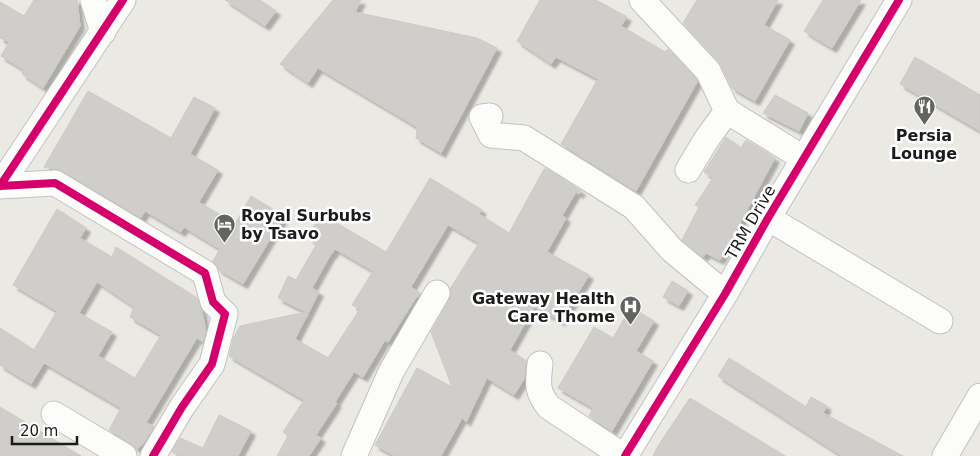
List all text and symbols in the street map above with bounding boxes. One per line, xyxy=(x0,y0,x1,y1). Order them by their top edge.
restaurant icon: Persia Lounge xyxy=(912,94,936,125)
place label: Persia Lounge xyxy=(891,126,957,163)
street label: TRM Drive xyxy=(721,182,779,264)
place label: Royal Surbubs by Tsavo xyxy=(241,206,371,243)
hotel icon: Royal Surbubs by Tsavo xyxy=(213,212,237,243)
place label: Gateway Health Care Thome xyxy=(472,289,615,326)
hospital icon: Gateway Health Care Thome xyxy=(619,295,643,326)
scale bar xyxy=(12,414,78,446)
text: 20 m xyxy=(20,422,58,440)

